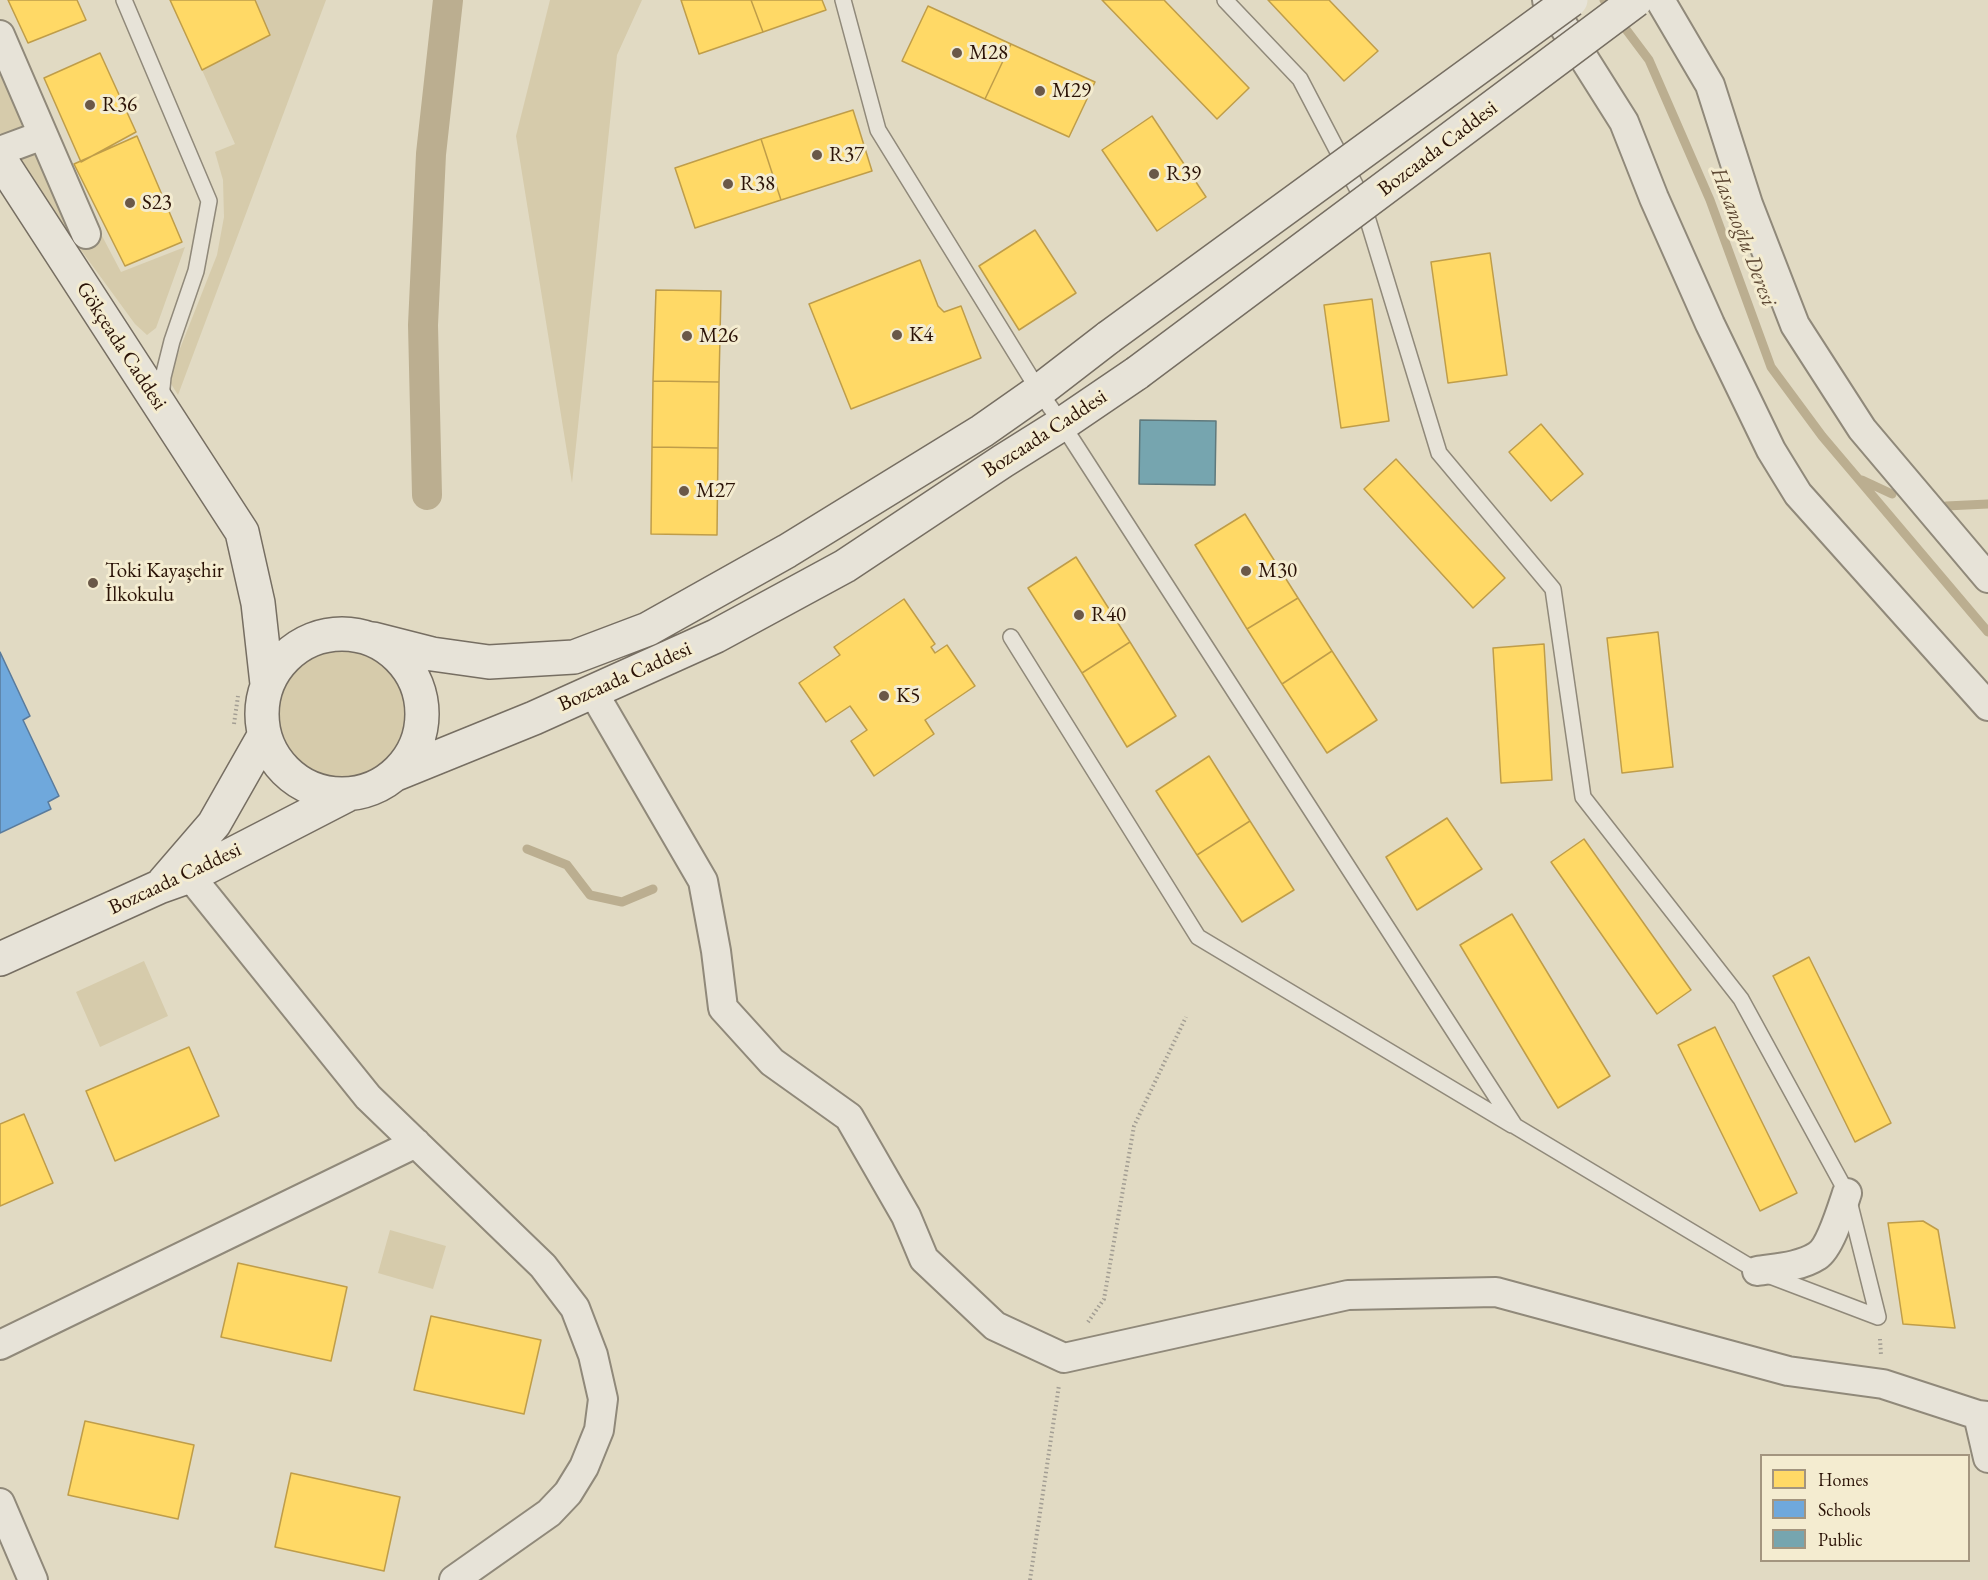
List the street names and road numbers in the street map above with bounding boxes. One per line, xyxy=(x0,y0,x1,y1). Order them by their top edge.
street label: Bozcaada Caddesi xyxy=(1373,96,1503,202)
street label: Gökçeada Caddesi xyxy=(70,277,172,415)
street label: Bozcaada Caddesi xyxy=(978,384,1112,484)
street label: Bozcaada Caddesi xyxy=(554,636,696,718)
street label: Bozcaada Caddesi xyxy=(105,837,245,921)

